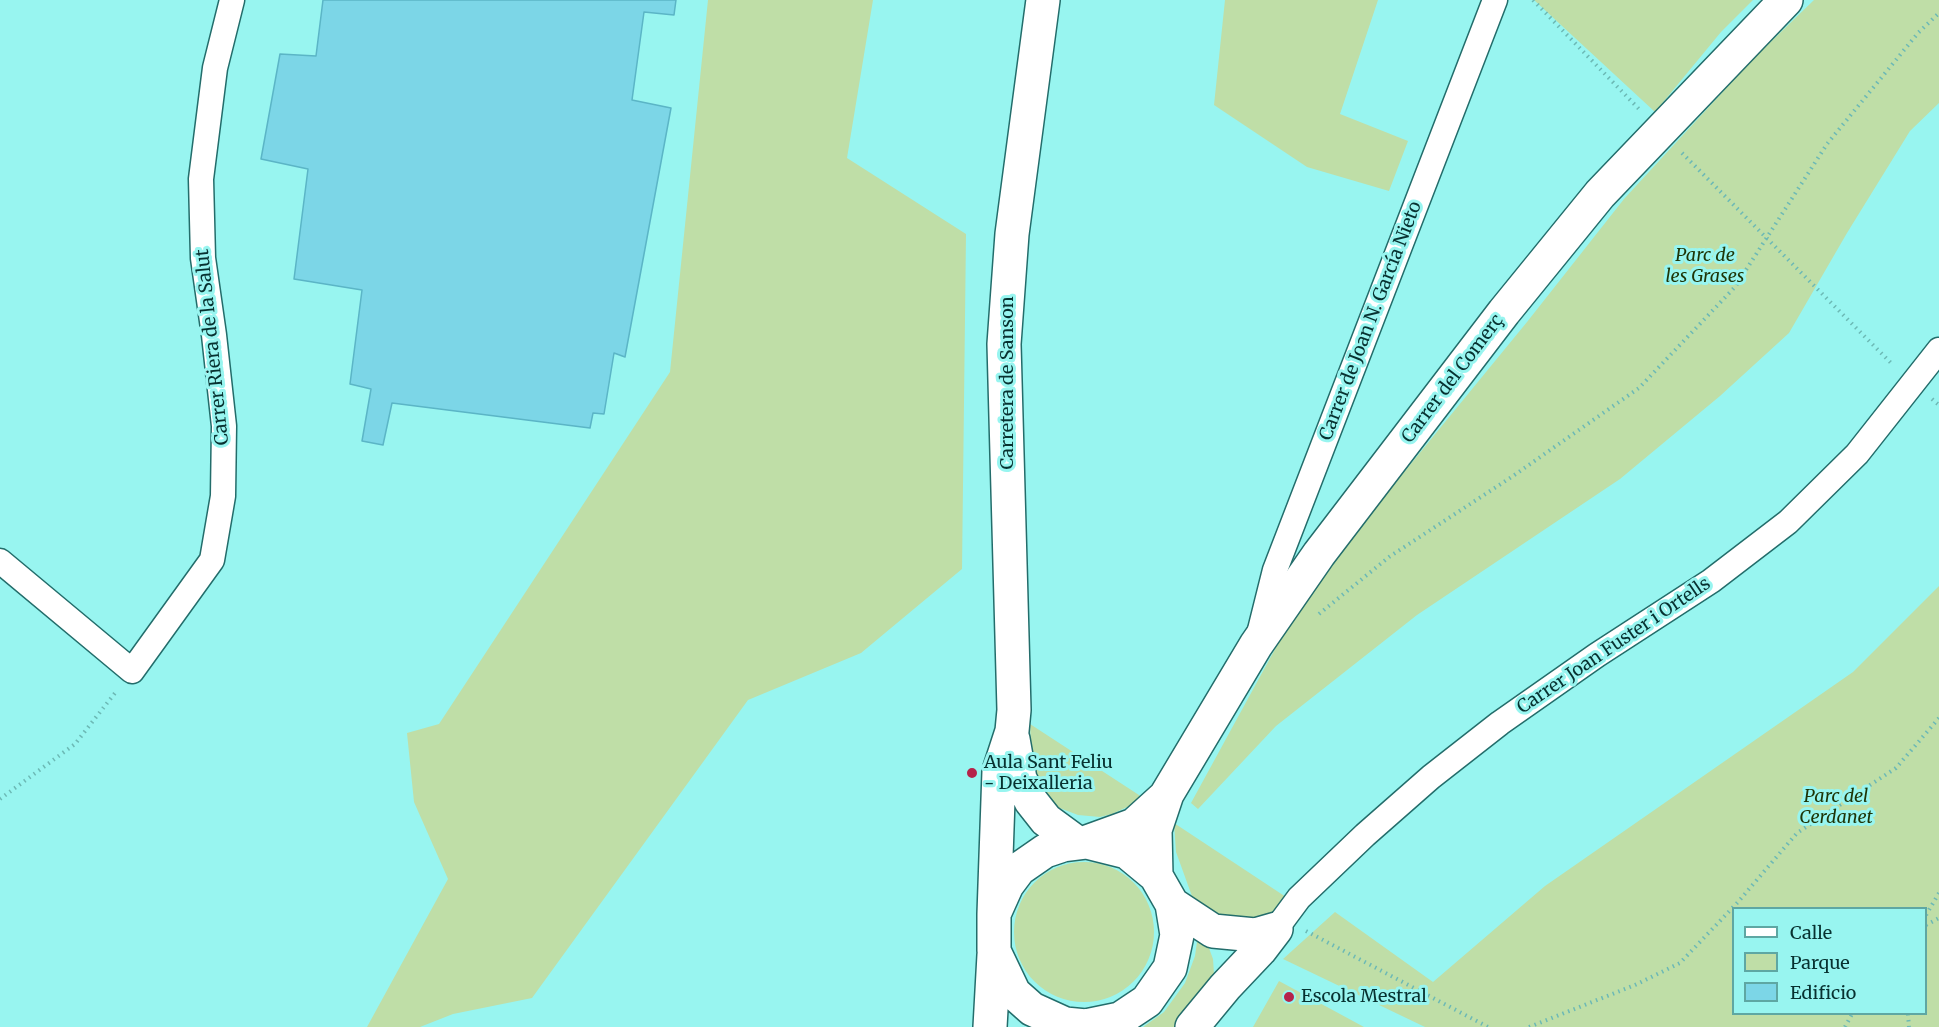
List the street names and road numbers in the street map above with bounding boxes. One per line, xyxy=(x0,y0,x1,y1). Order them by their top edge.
street label: Carrer de Joan N. García Nieto xyxy=(1315,199,1427,443)
street label: Carrer Riera de la Salut xyxy=(192,248,234,446)
street label: Carretera de Sanson xyxy=(997,296,1019,470)
street label: Carrer del Comerç xyxy=(1398,310,1508,448)
street label: Carrer Joan Fuster i Ortells xyxy=(1513,573,1715,719)

